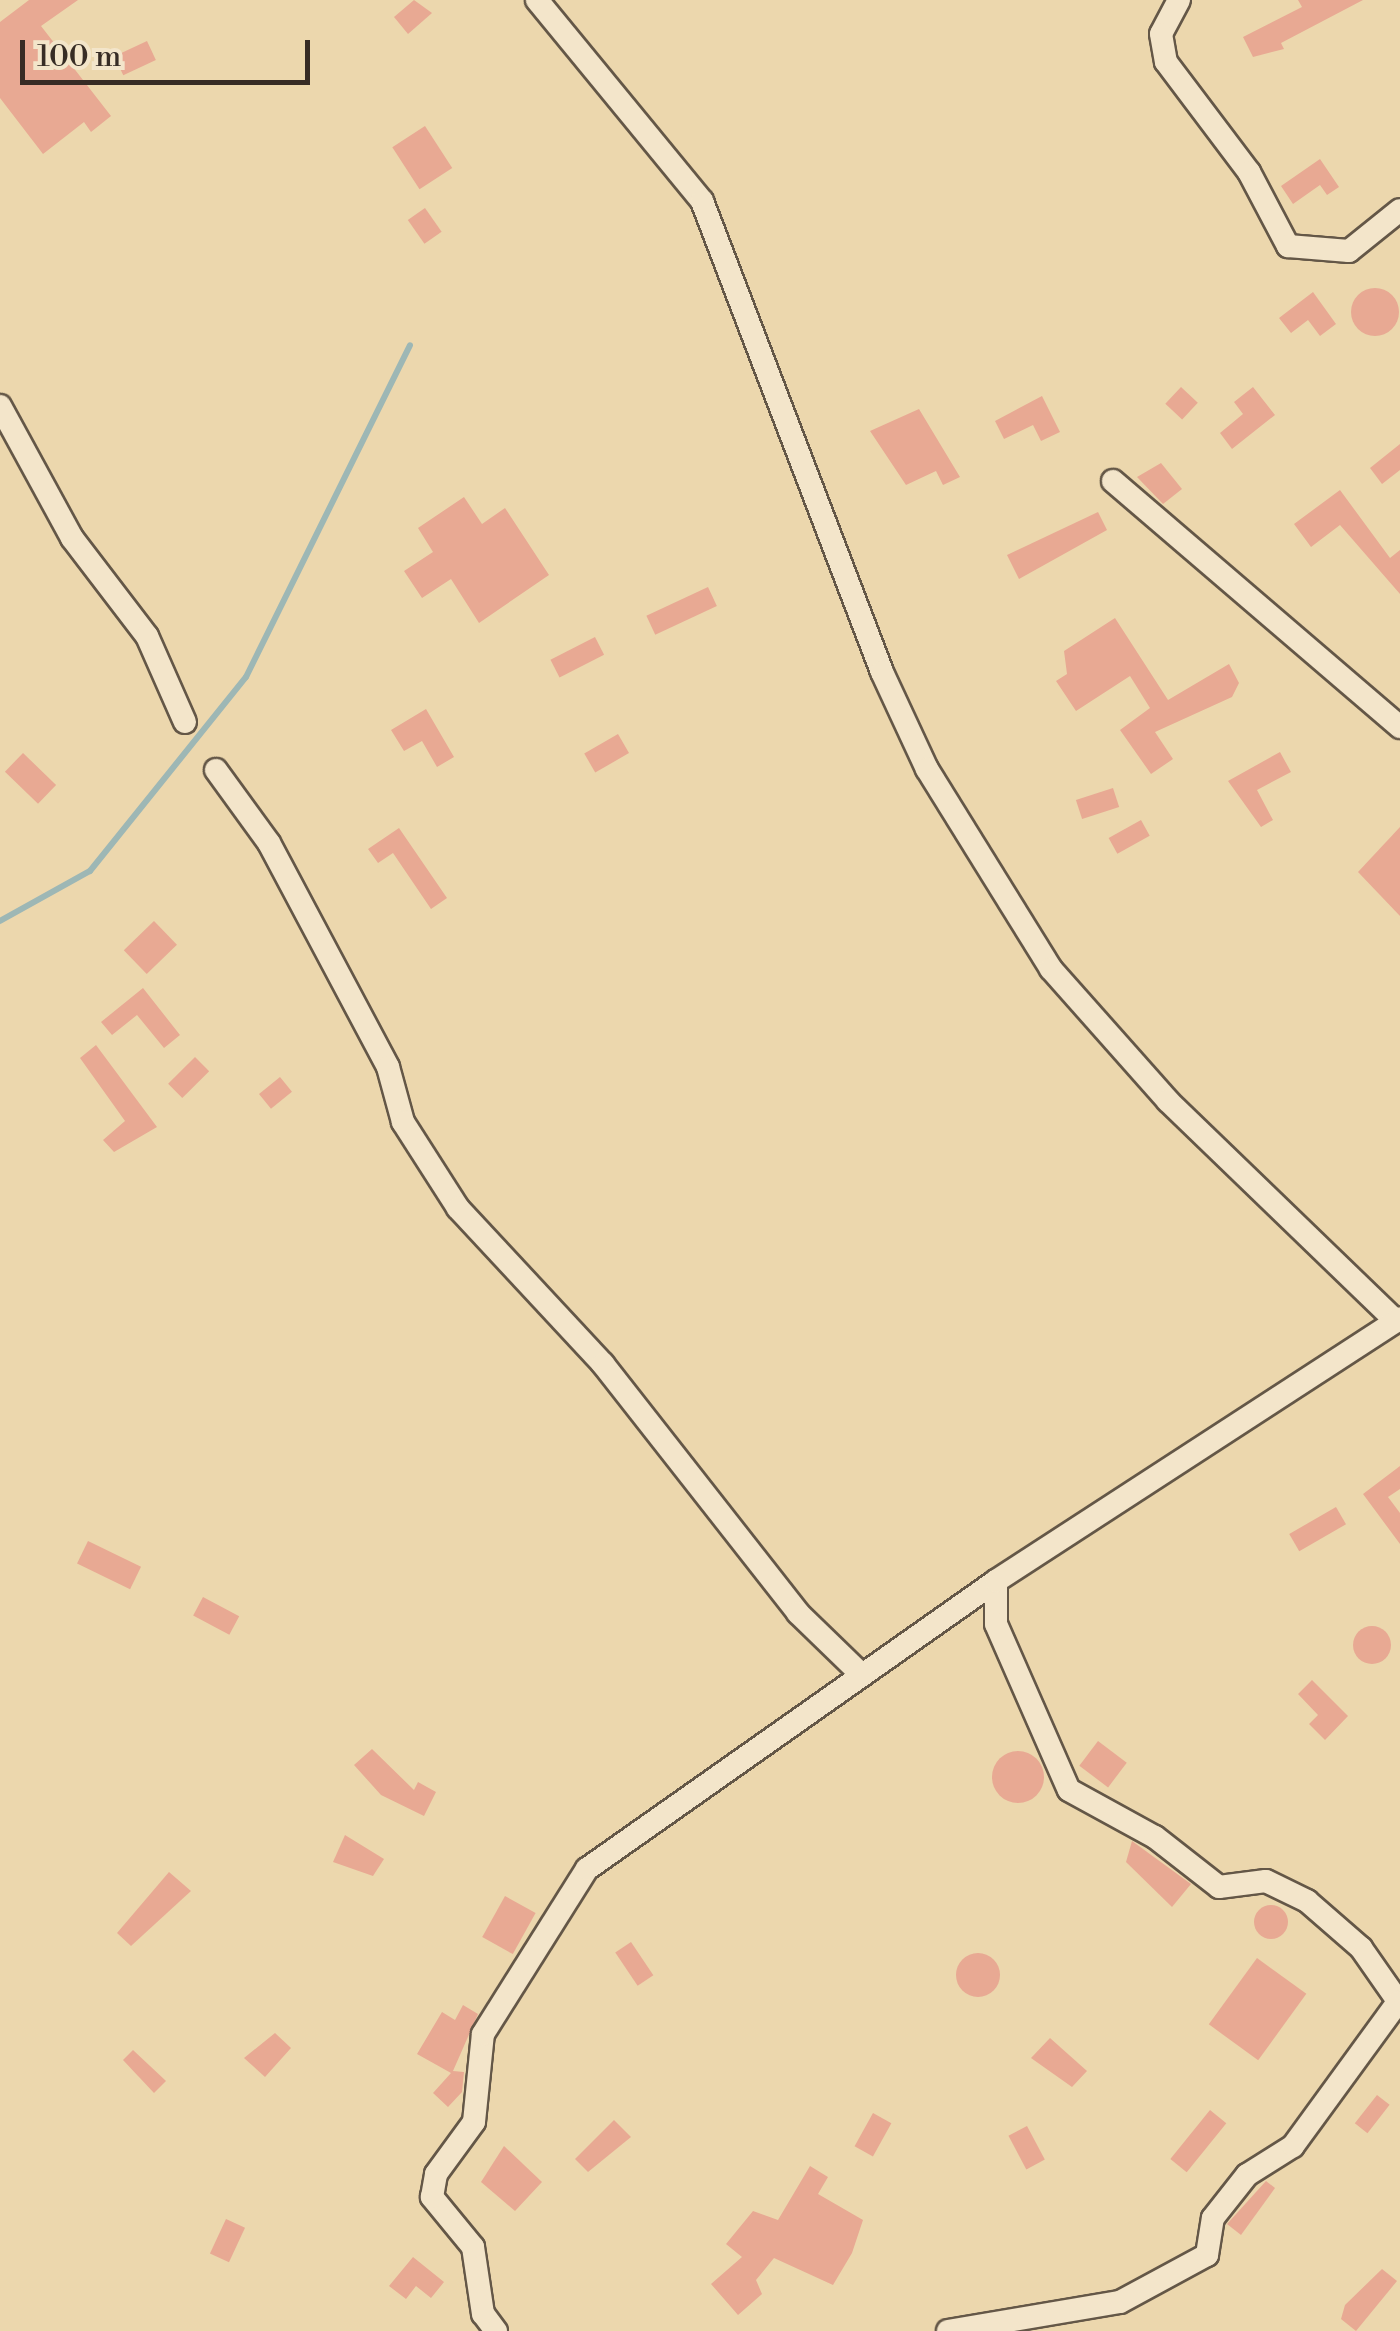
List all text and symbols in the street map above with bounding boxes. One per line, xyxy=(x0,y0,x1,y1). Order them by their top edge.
scale bar xyxy=(25,20,315,82)
text: 100 m xyxy=(37,38,121,76)

